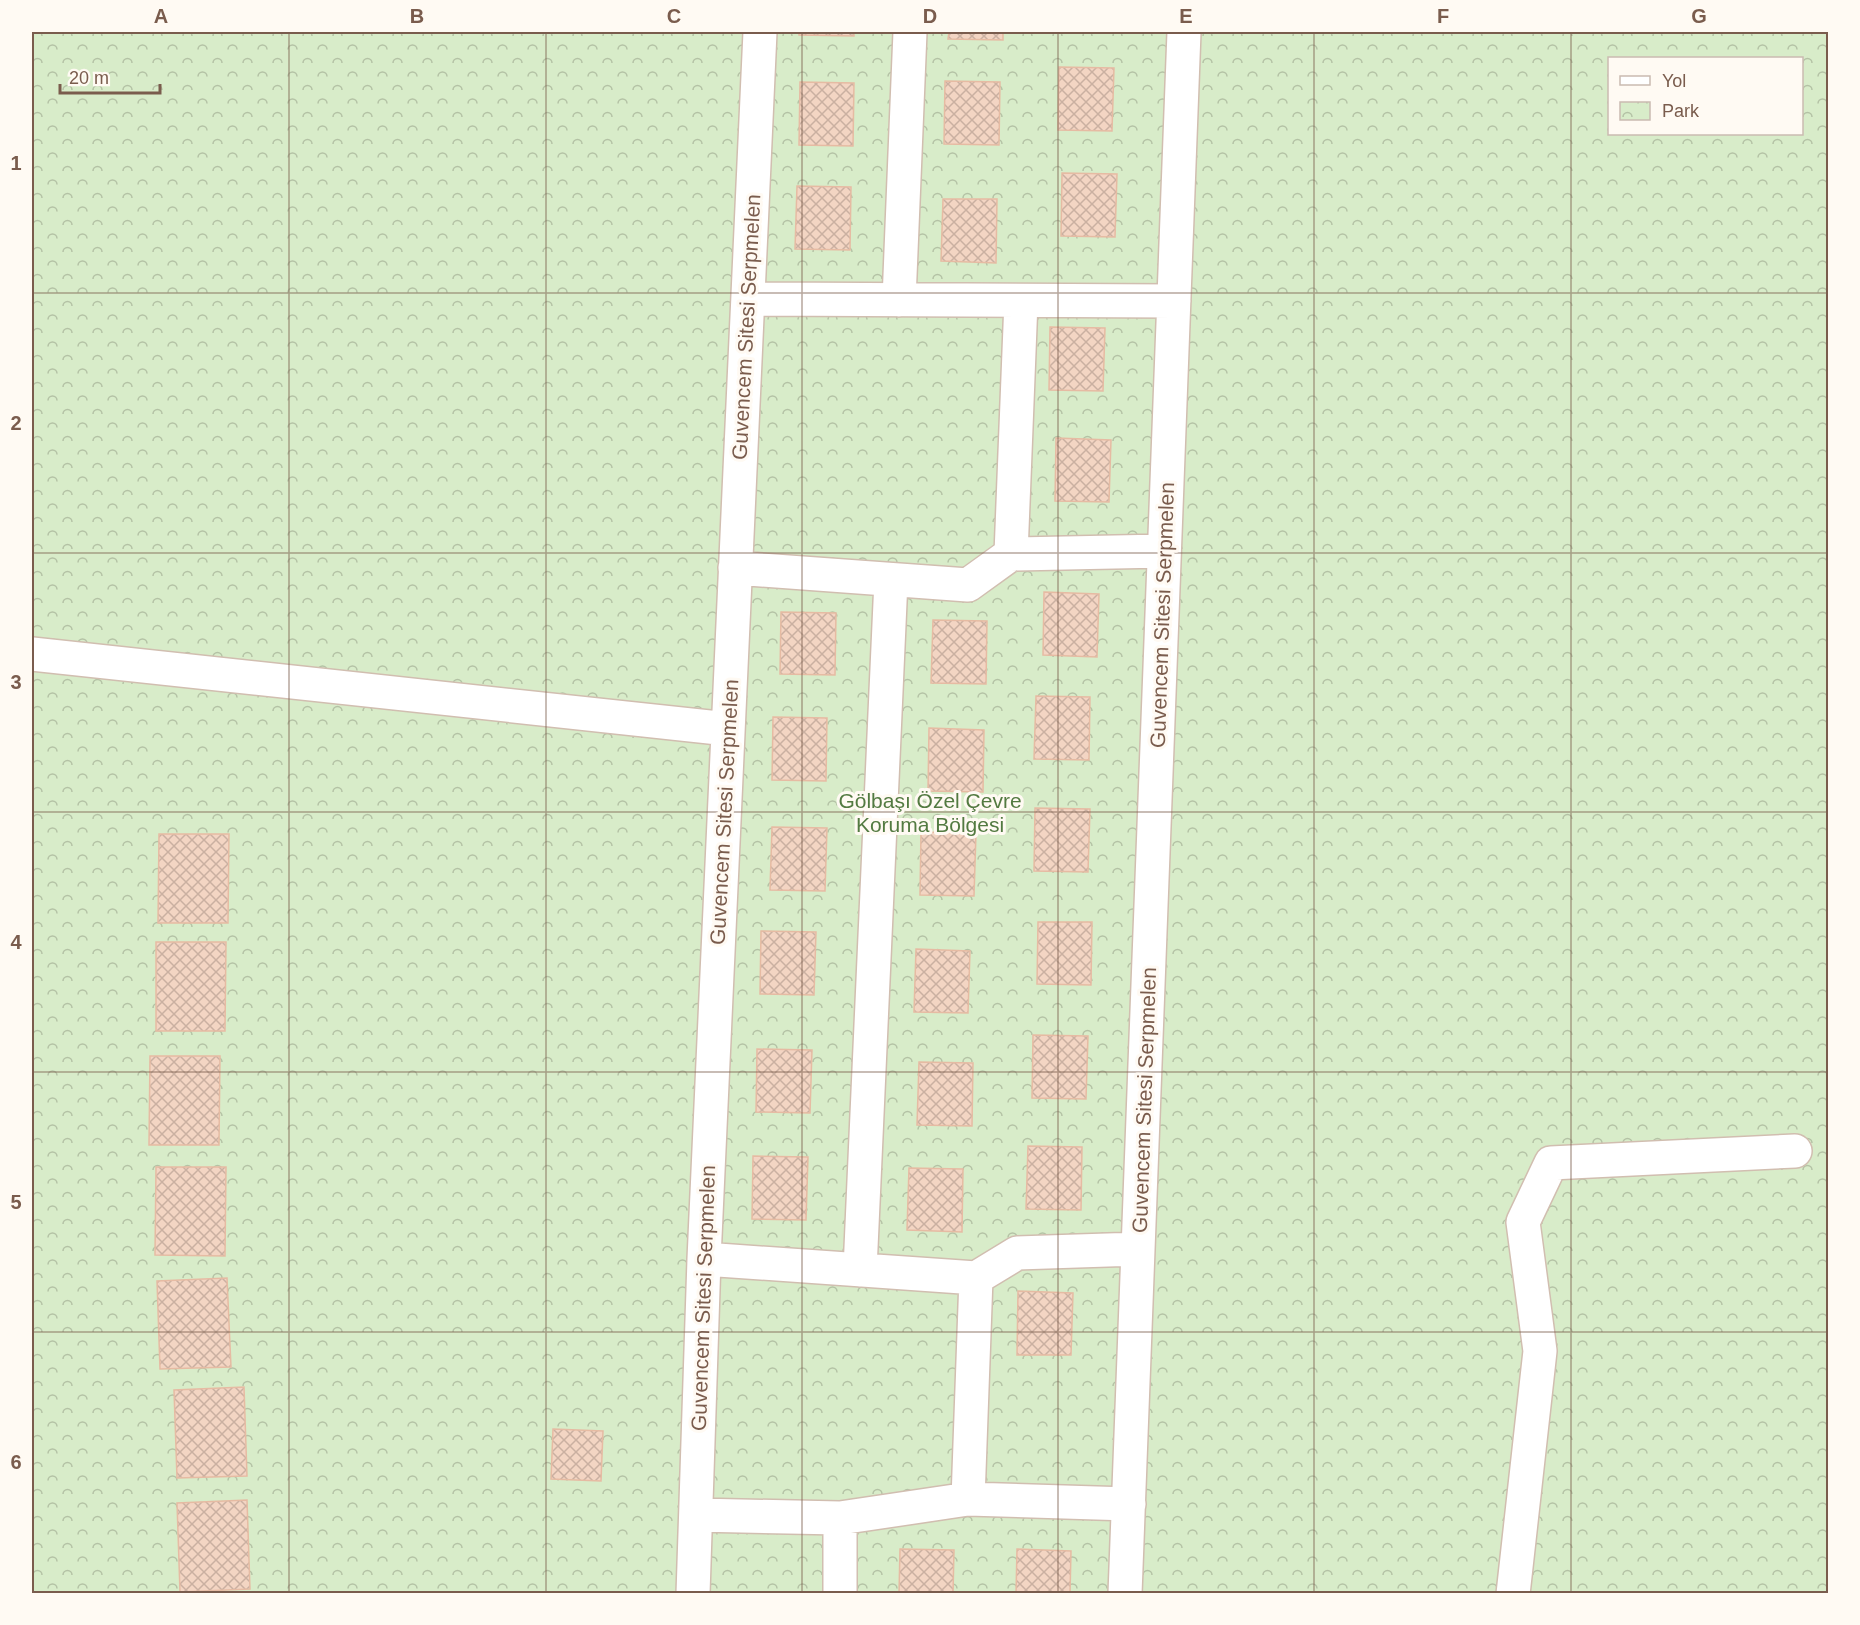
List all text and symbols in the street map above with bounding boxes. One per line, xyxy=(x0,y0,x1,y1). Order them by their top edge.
text: A xyxy=(154,5,168,27)
text: B xyxy=(410,5,424,27)
text: C xyxy=(667,5,681,27)
text: D xyxy=(923,5,937,27)
text: E xyxy=(1179,5,1193,27)
text: F xyxy=(1437,5,1449,27)
text: G xyxy=(1691,5,1707,27)
scale bar xyxy=(60,57,160,95)
legend xyxy=(1608,57,1803,135)
text: 20 m xyxy=(69,68,109,88)
text: Yol xyxy=(1662,71,1686,91)
text: Park xyxy=(1662,101,1700,121)
text: 1 xyxy=(10,152,22,174)
street label: Guvencem Sitesi Serpmelen xyxy=(728,194,764,460)
text: 2 xyxy=(10,412,22,434)
street label: Guvencem Sitesi Serpmelen xyxy=(1146,482,1178,748)
text: 3 xyxy=(10,671,22,693)
street label: Guvencem Sitesi Serpmelen xyxy=(706,679,742,945)
park label: Gölbaşı Özel Çevre Koruma Bölgesi xyxy=(838,789,1022,836)
text: 4 xyxy=(10,931,22,953)
street label: Guvencem Sitesi Serpmelen xyxy=(1128,967,1160,1233)
street label: Guvencem Sitesi Serpmelen xyxy=(687,1165,719,1431)
text: 5 xyxy=(10,1191,22,1213)
text: 6 xyxy=(10,1451,22,1473)

